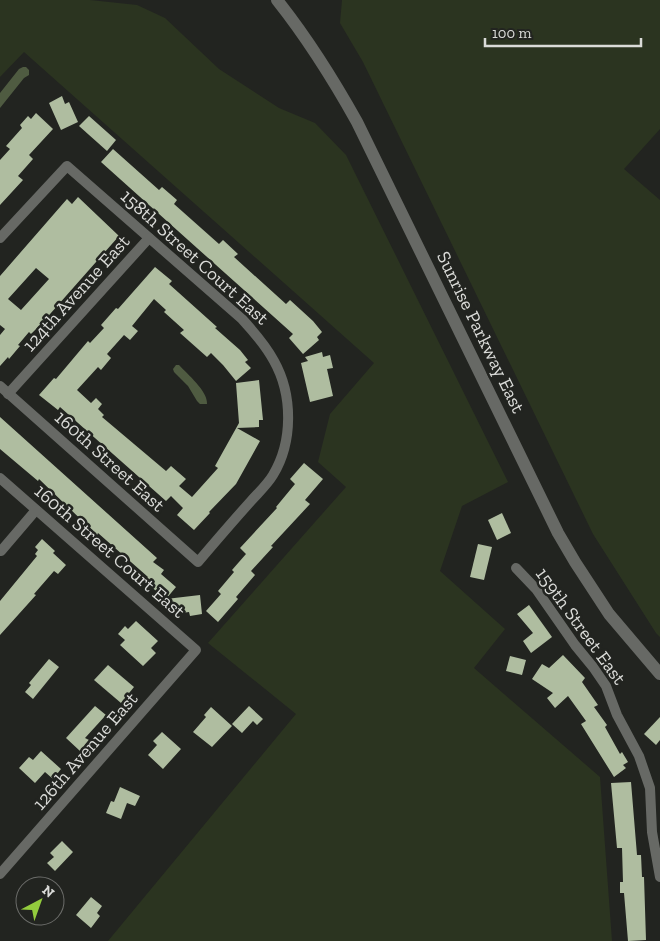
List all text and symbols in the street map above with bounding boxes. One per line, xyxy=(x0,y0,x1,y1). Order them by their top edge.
scale bar xyxy=(485,15,641,47)
text: 100 m xyxy=(492,24,531,42)
street label: 158th Street Court East xyxy=(116,184,274,330)
street label: 124th Avenue East xyxy=(18,230,134,356)
street label: Sunrise Parkway East xyxy=(432,247,530,417)
street label: 160th Street East xyxy=(50,406,170,516)
street label: 160th Street Court East xyxy=(30,479,190,623)
street label: 159th Street East xyxy=(531,563,631,689)
street label: 126th Avenue East xyxy=(28,687,142,815)
north arrow xyxy=(15,876,65,926)
text: N xyxy=(39,882,58,902)

